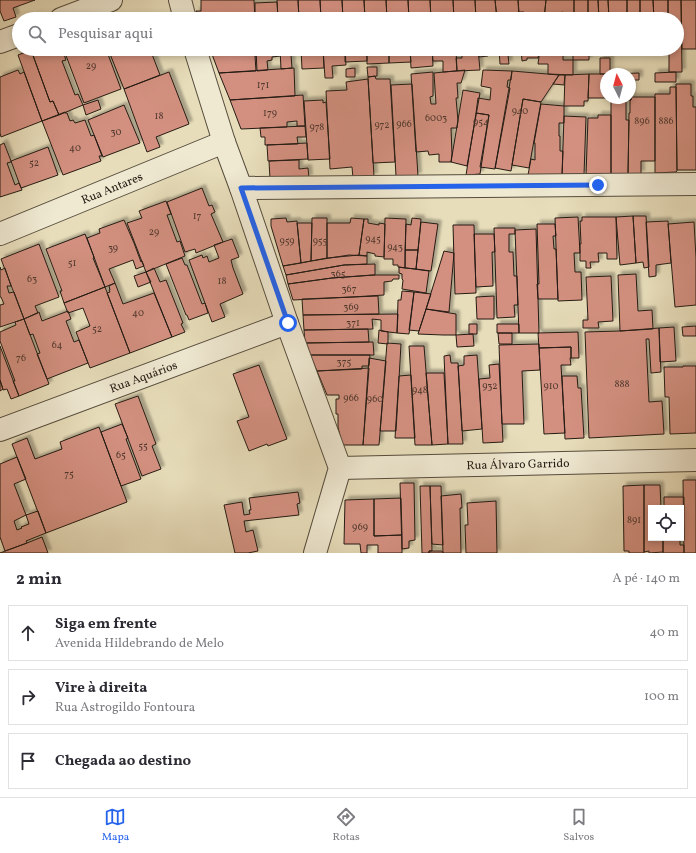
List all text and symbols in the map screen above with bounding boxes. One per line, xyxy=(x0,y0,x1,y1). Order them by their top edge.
search box xyxy=(12,12,684,56)
icon: search xyxy=(26,23,48,45)
text: Pesquisar aqui xyxy=(58,24,153,45)
house number: 29 xyxy=(86,59,96,73)
north arrow xyxy=(600,68,636,104)
house number: 171 xyxy=(257,78,269,92)
house number: 940 xyxy=(512,104,528,118)
house number: 179 xyxy=(263,106,277,120)
house number: 18 xyxy=(155,109,163,123)
house number: 6003 xyxy=(425,111,447,125)
house number: 896 xyxy=(634,114,650,128)
house number: 886 xyxy=(658,114,674,128)
house number: 954 xyxy=(473,115,489,129)
house number: 966 xyxy=(396,117,412,131)
house number: 972 xyxy=(374,118,390,132)
house number: 978 xyxy=(310,120,324,134)
house number: 30 xyxy=(111,125,121,139)
house number: 40 xyxy=(69,141,81,155)
house number: 52 xyxy=(29,156,39,170)
street label: Rua Antares xyxy=(79,169,145,209)
route end xyxy=(589,176,607,194)
house number: 17 xyxy=(193,209,202,223)
house number: 29 xyxy=(149,225,159,239)
house number: 945 xyxy=(365,232,381,246)
house number: 959 xyxy=(280,234,294,248)
house number: 955 xyxy=(313,234,328,248)
house number: 943 xyxy=(387,240,403,254)
house number: 39 xyxy=(108,241,118,255)
house number: 51 xyxy=(68,256,76,270)
house number: 365 xyxy=(331,267,346,281)
house number: 63 xyxy=(27,272,37,286)
house number: 18 xyxy=(218,274,226,288)
house number: 367 xyxy=(341,282,357,296)
house number: 369 xyxy=(343,300,359,314)
house number: 40 xyxy=(132,306,144,320)
route start xyxy=(279,314,297,332)
house number: 371 xyxy=(346,316,360,330)
house number: 52 xyxy=(92,322,102,336)
house number: 64 xyxy=(52,338,62,352)
house number: 76 xyxy=(16,351,26,365)
house number: 375 xyxy=(337,355,352,369)
street label: Rua Aquários xyxy=(108,358,180,397)
house number: 888 xyxy=(614,377,630,391)
house number: 932 xyxy=(482,379,498,393)
house number: 910 xyxy=(543,379,559,393)
house number: 948 xyxy=(412,383,428,397)
house number: 966 xyxy=(343,391,359,405)
house number: 960 xyxy=(367,392,383,406)
house number: 55 xyxy=(138,439,148,453)
house number: 65 xyxy=(116,448,126,462)
street label: Rua Álvaro Garrido xyxy=(466,456,570,474)
house number: 75 xyxy=(64,467,74,481)
map controls xyxy=(648,505,684,541)
button: locate xyxy=(648,505,684,541)
house number: 891 xyxy=(627,513,641,527)
house number: 969 xyxy=(352,520,368,534)
text: 2 min xyxy=(16,568,62,591)
text: A pé · 140 m xyxy=(612,570,680,588)
text: Siga em frente xyxy=(55,614,157,635)
icon: ahead xyxy=(17,622,39,644)
text: 40 m xyxy=(650,624,679,642)
text: Avenida Hildebrando de Melo xyxy=(55,635,224,653)
text: Vire à direita xyxy=(55,678,147,699)
icon: right xyxy=(17,686,39,708)
text: 100 m xyxy=(644,688,679,706)
text: Rua Astrogildo Fontoura xyxy=(55,699,195,717)
icon: arrive xyxy=(17,750,39,772)
text: Chegada ao destino xyxy=(55,751,191,772)
tab: Mapa xyxy=(102,806,129,845)
tab: Rotas xyxy=(333,806,360,845)
tab: Salvos xyxy=(563,806,594,845)

